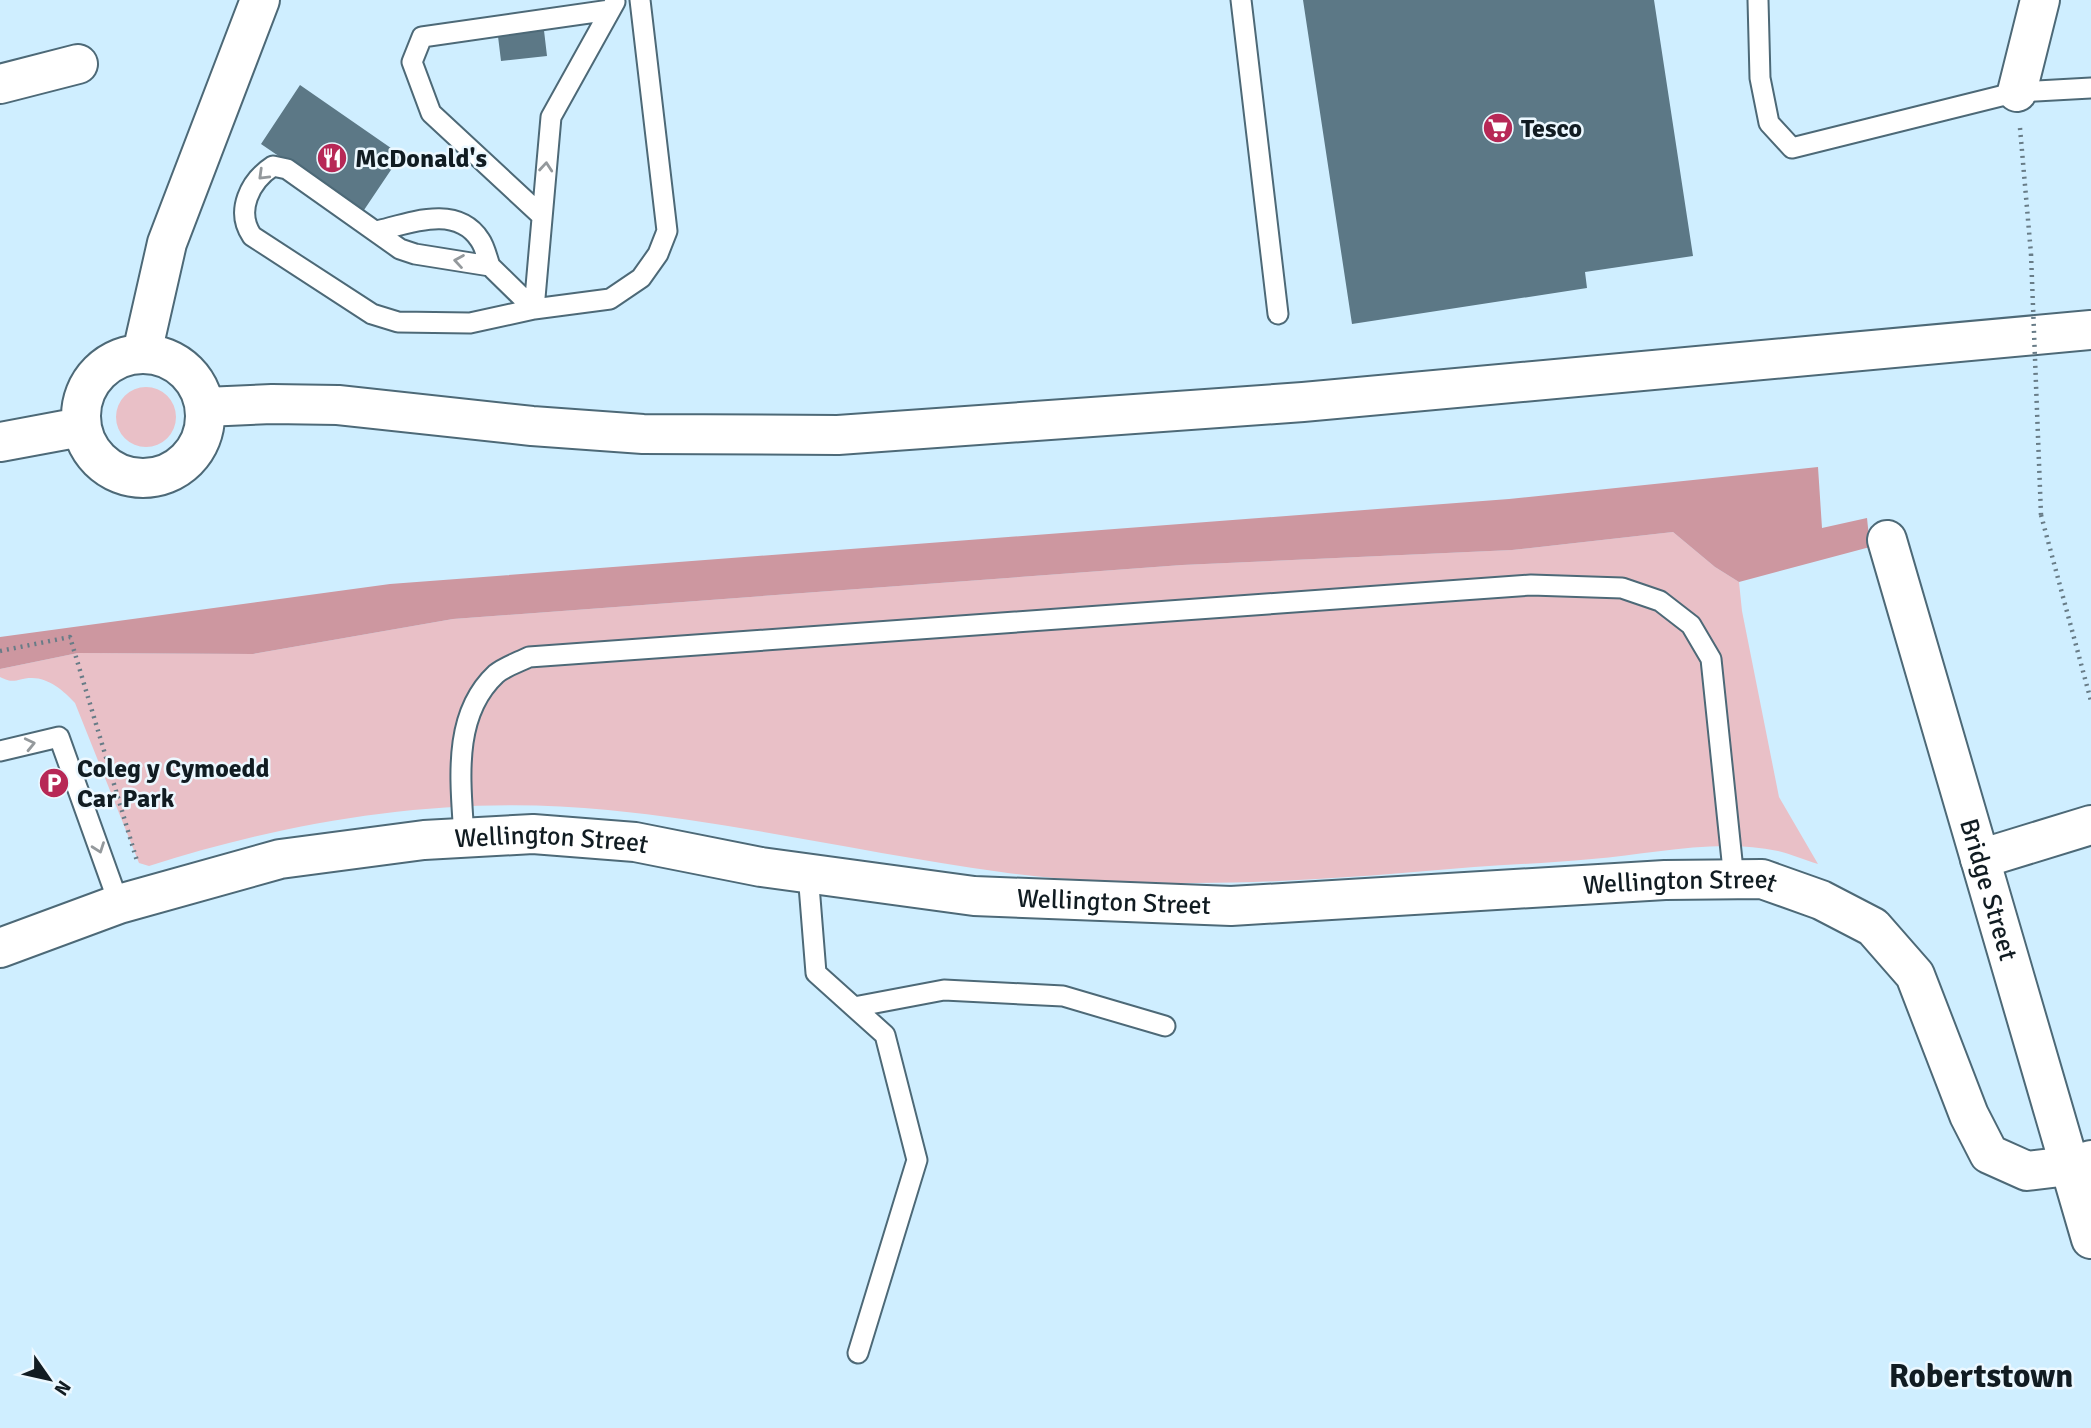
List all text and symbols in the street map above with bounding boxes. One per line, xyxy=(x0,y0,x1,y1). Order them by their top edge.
supermarket icon: Tesco xyxy=(1481,111,1515,145)
place label: Tesco xyxy=(1521,113,1582,145)
restaurant icon: McDonald's xyxy=(315,141,349,175)
place label: McDonald's xyxy=(355,143,487,175)
one-way arrow xyxy=(538,162,553,173)
one-way arrow xyxy=(258,167,271,180)
one-way arrow xyxy=(453,254,465,269)
one-way arrow xyxy=(24,738,36,752)
place label: Coleg y Cymoedd Car Park xyxy=(77,753,270,815)
parking icon: Coleg y Cymoedd Car Park xyxy=(37,766,71,800)
street label: Bridge Street xyxy=(1952,815,2024,964)
street label: Wellington Street xyxy=(454,819,651,861)
one-way arrow xyxy=(91,841,105,853)
street label: Wellington Street xyxy=(1582,864,1781,902)
street label: Wellington Street xyxy=(1016,883,1211,922)
north arrow xyxy=(14,1344,84,1414)
district label: Robertstown xyxy=(1889,1356,2073,1397)
text: N xyxy=(49,1376,76,1400)

